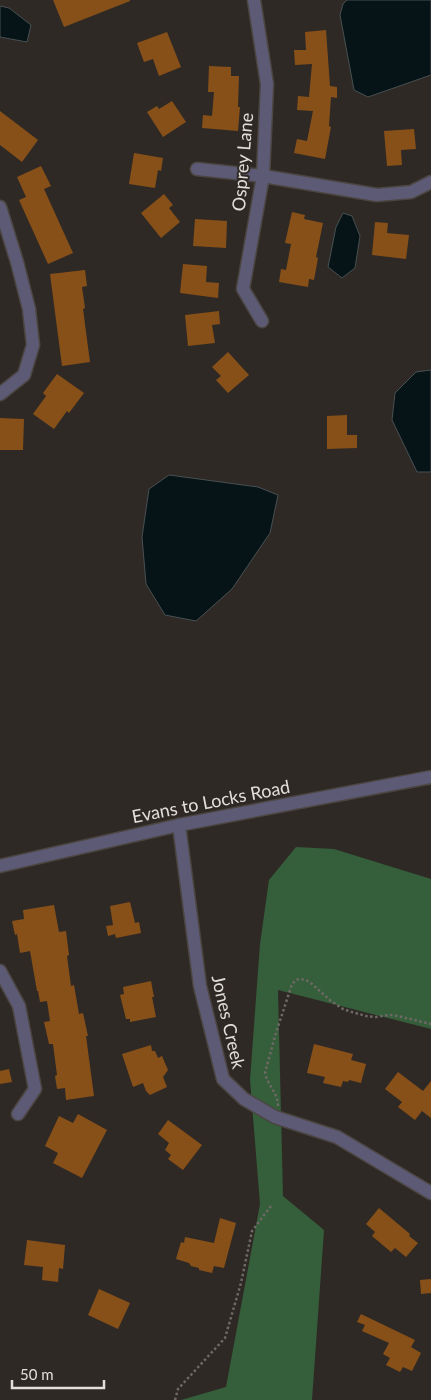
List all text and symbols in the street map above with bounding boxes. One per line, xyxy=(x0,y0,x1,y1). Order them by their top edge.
street label: Osprey Lane xyxy=(227,112,257,212)
street label: Evans to Locks Road xyxy=(130,775,292,827)
street label: Jones Creek xyxy=(207,973,251,1072)
scale bar xyxy=(12,1358,105,1390)
text: 50 m xyxy=(20,1365,54,1383)

